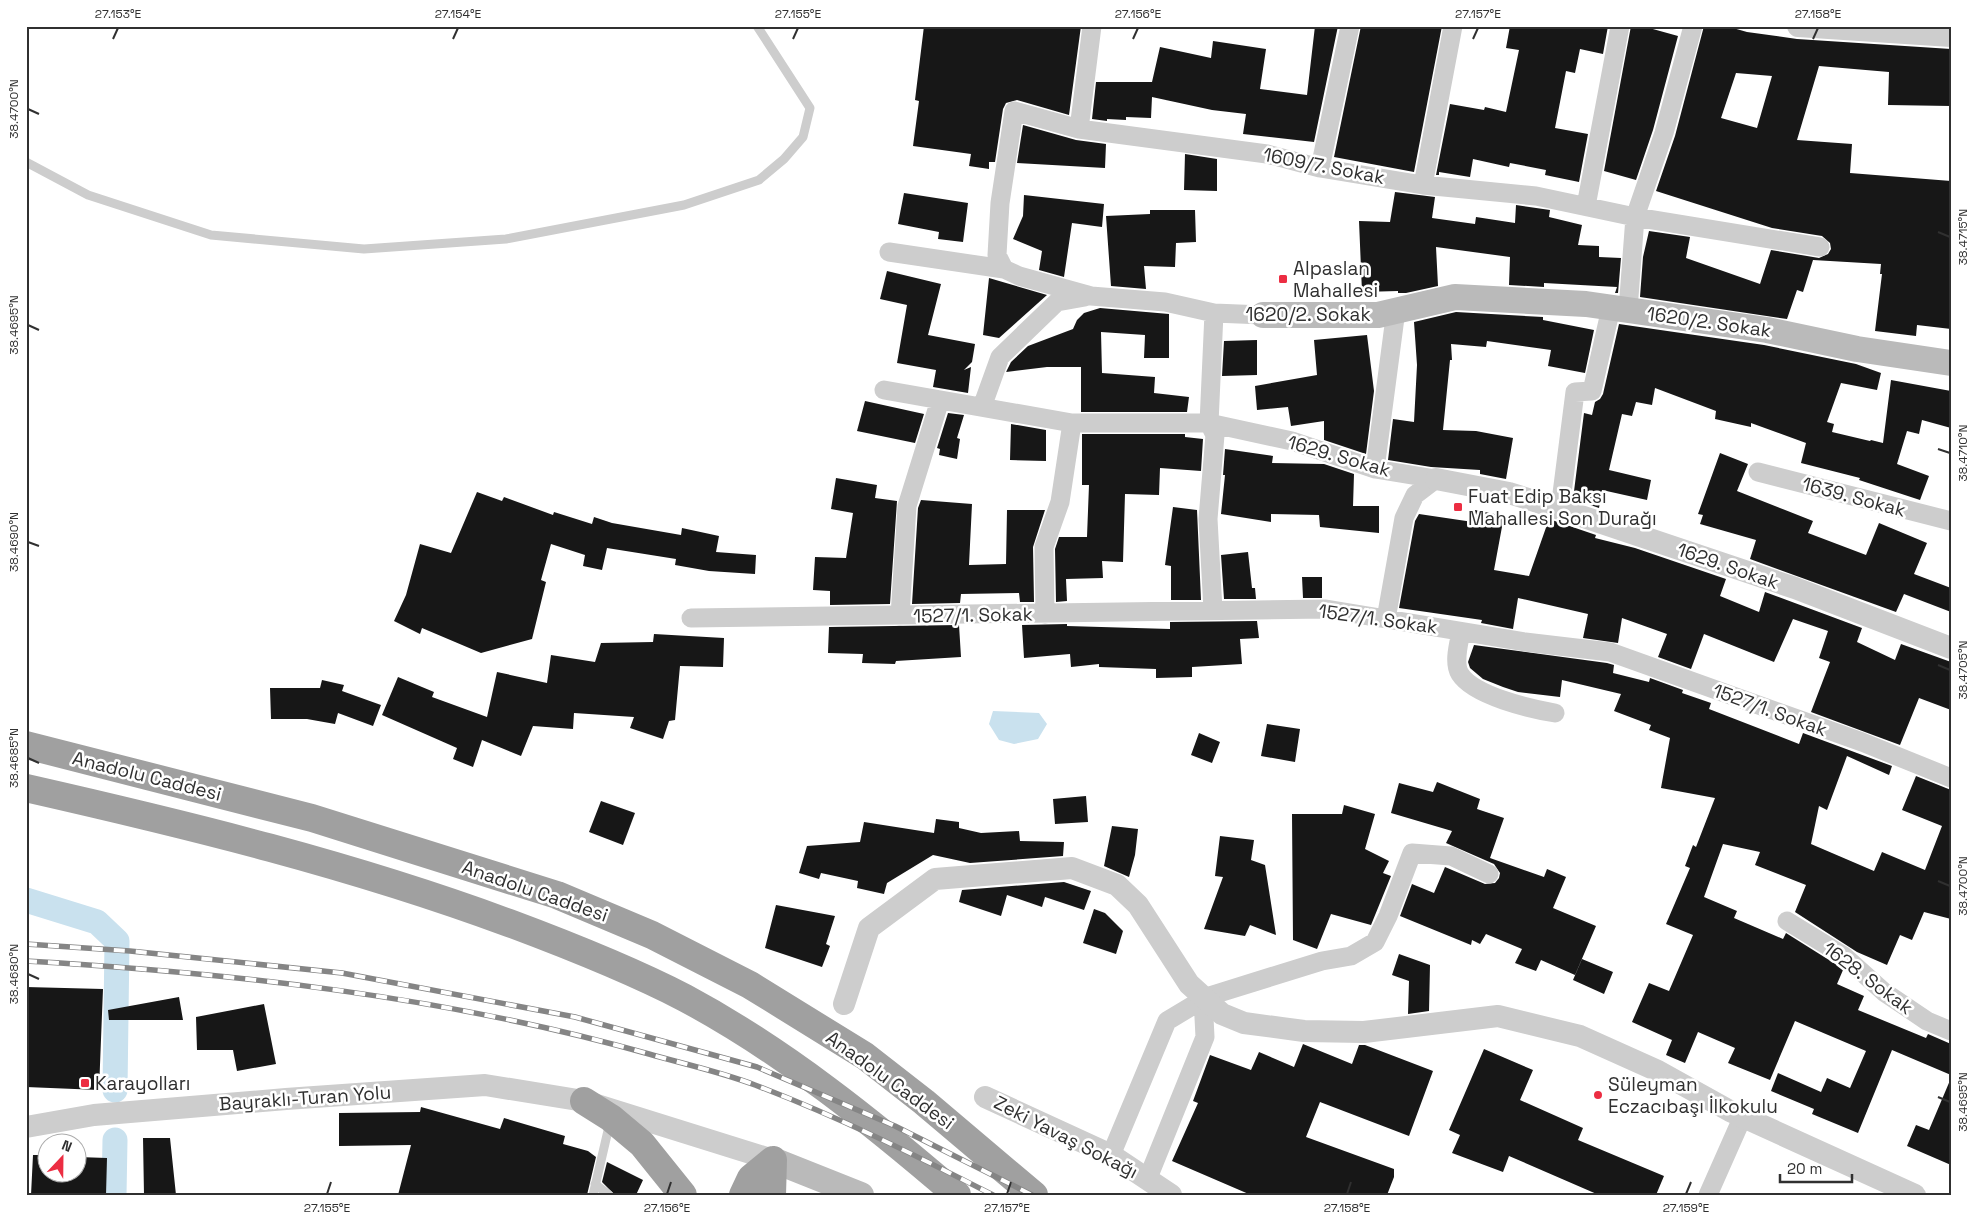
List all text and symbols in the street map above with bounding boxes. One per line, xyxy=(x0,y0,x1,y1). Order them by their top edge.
text: 27.153°E xyxy=(95,6,141,22)
text: 27.154°E xyxy=(435,6,482,22)
text: 27.155°E xyxy=(775,6,821,22)
text: 27.156°E xyxy=(1115,6,1162,22)
text: 27.157°E xyxy=(1455,6,1501,22)
text: 27.158°E xyxy=(1795,6,1842,22)
text: 38.4700°N xyxy=(6,79,22,139)
street label: 1609/7. Sokak xyxy=(1261,142,1387,190)
text: 38.4715°N xyxy=(1955,209,1971,265)
place label: Alpaslan Mahallesi xyxy=(1293,256,1378,303)
marker: Alpaslan Mahallesi xyxy=(1277,273,1289,285)
text: 38.4695°N xyxy=(6,295,22,355)
street label: 1620/2. Sokak xyxy=(1645,301,1773,343)
street label: 1620/2. Sokak xyxy=(1245,302,1371,327)
text: 38.4710°N xyxy=(1955,425,1971,481)
street label: 1629. Sokak xyxy=(1285,429,1393,483)
street label: 1639. Sokak xyxy=(1800,471,1908,523)
place label: Fuat Edip Baksı Mahallesi Son Durağı xyxy=(1468,484,1657,531)
marker: Fuat Edip Baksı Mahallesi Son Durağı xyxy=(1452,501,1464,513)
text: 38.4690°N xyxy=(6,512,22,572)
street label: 1629. Sokak xyxy=(1674,537,1782,595)
street label: 1527/1. Sokak xyxy=(1317,598,1439,640)
street label: 1527/1. Sokak xyxy=(913,601,1033,629)
text: 38.4705°N xyxy=(1955,641,1971,699)
street label: 1527/1. Sokak xyxy=(1709,678,1831,742)
text: 38.4685°N xyxy=(6,728,22,788)
street label: Anadolu Caddesi xyxy=(70,745,224,807)
street label: Anadolu Caddesi xyxy=(459,854,611,928)
text: 38.4700°N xyxy=(1955,856,1971,916)
street label: 1628. Sokak xyxy=(1818,936,1918,1020)
text: 38.4680°N xyxy=(6,944,22,1004)
street label: Anadolu Caddesi xyxy=(821,1025,959,1135)
place label: Karayolları xyxy=(95,1071,190,1096)
place label: Süleyman Eczacıbaşı İlkokulu xyxy=(1608,1072,1778,1119)
text: 38.4695°N xyxy=(1955,1072,1971,1132)
marker: Karayolları xyxy=(79,1077,91,1089)
street label: Bayraklı-Turan Yolu xyxy=(218,1080,392,1116)
marker: Süleyman Eczacıbaşı İlkokulu xyxy=(1592,1089,1604,1101)
street label: Zeki Yavaş Sokağı xyxy=(990,1090,1142,1184)
north arrow xyxy=(38,1134,88,1184)
text: N xyxy=(59,1136,75,1156)
scale bar xyxy=(1780,1151,1852,1183)
text: 20 m xyxy=(1787,1159,1822,1178)
text: 27.155°E xyxy=(304,1200,350,1216)
text: 27.156°E xyxy=(644,1200,691,1216)
text: 27.157°E xyxy=(984,1200,1030,1216)
text: 27.158°E xyxy=(1324,1200,1371,1216)
text: 27.159°E xyxy=(1663,1200,1710,1216)

